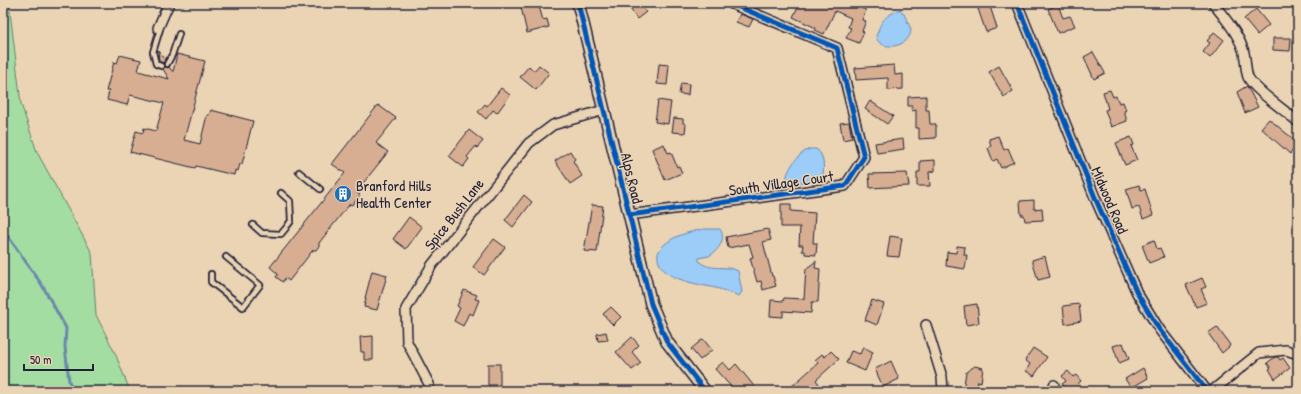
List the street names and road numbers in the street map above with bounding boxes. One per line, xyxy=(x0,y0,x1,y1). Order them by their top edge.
street label: Alps Road xyxy=(616,150,648,206)
street label: Midwood Road xyxy=(1086,163,1134,237)
street label: South Village Court xyxy=(727,165,835,201)
street label: Spice Bush Lane xyxy=(419,174,489,254)

